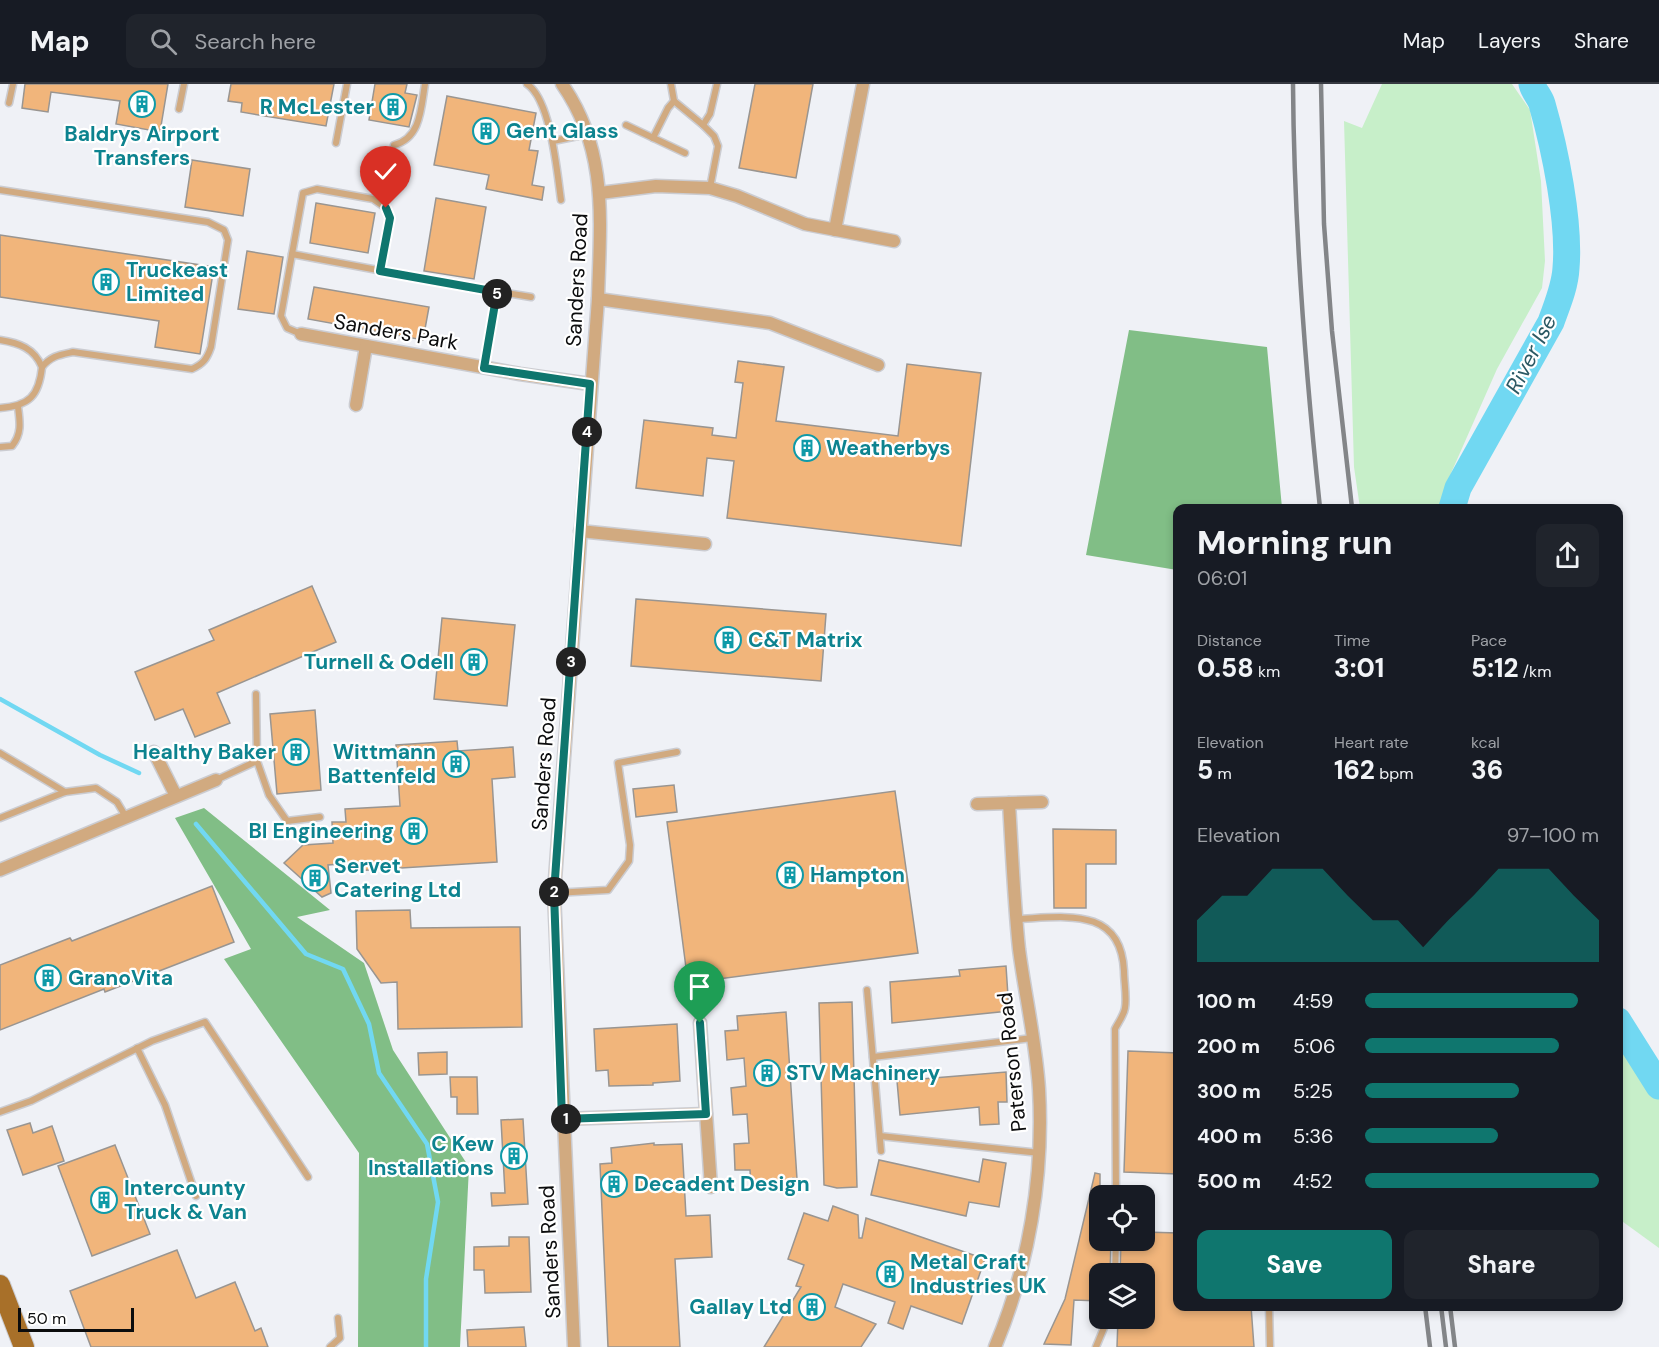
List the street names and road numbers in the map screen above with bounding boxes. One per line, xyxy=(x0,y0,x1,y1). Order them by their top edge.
street label: Sanders Road xyxy=(560,213,594,347)
street label: Sanders Park xyxy=(331,307,461,357)
street label: Sanders Road xyxy=(525,696,563,832)
street label: Paterson Road xyxy=(991,991,1033,1133)
street label: Sanders Road xyxy=(533,1185,567,1319)

